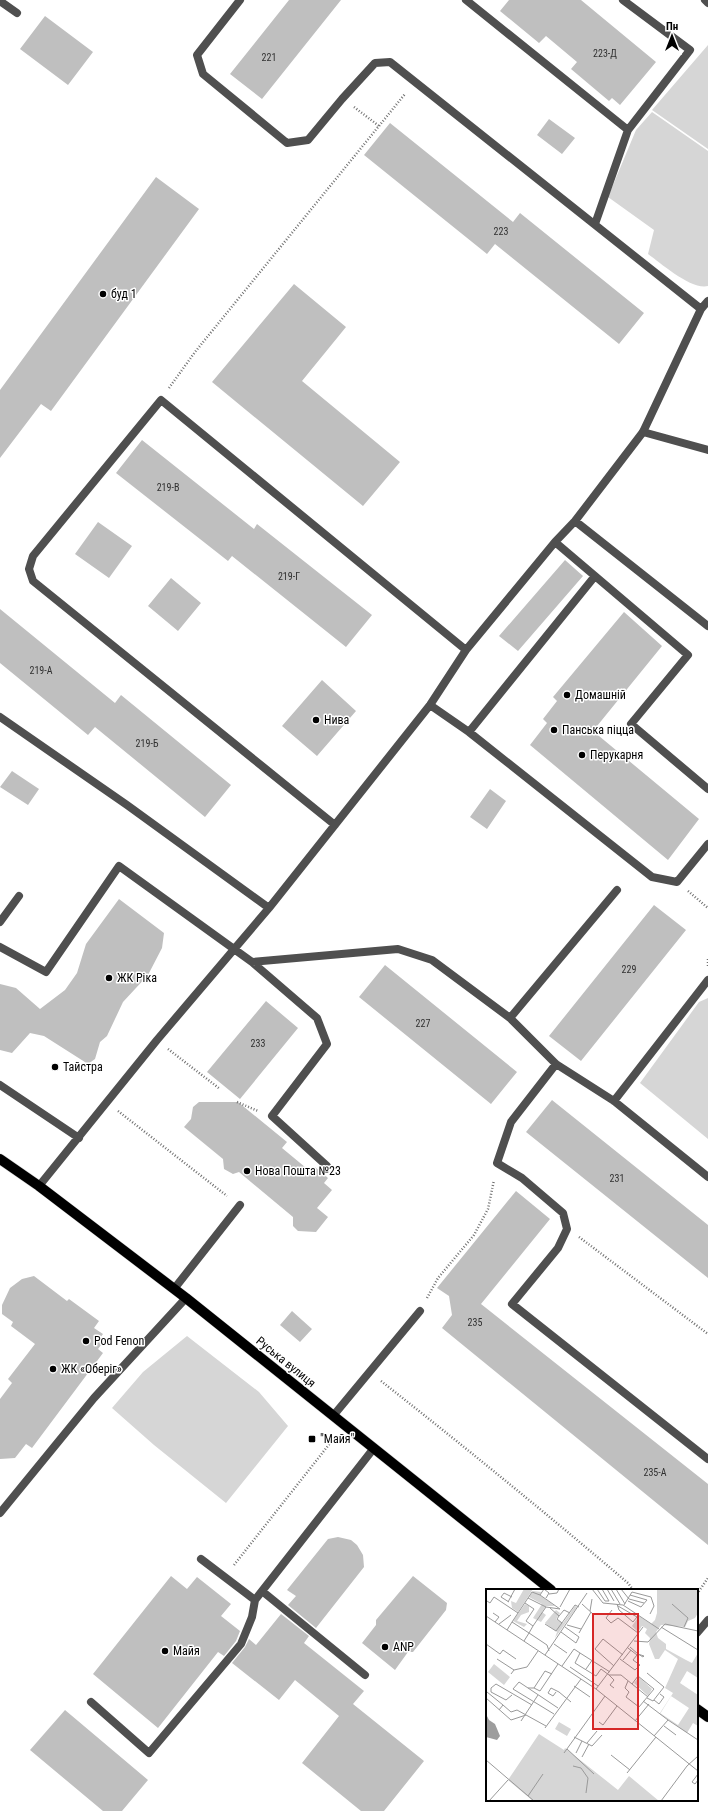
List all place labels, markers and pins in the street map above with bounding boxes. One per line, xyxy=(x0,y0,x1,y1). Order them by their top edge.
place label: буд 1 xyxy=(111,287,137,301)
marker: буд 1 xyxy=(98,289,108,299)
place label: Домашній xyxy=(575,688,626,702)
marker: Домашній xyxy=(562,690,572,700)
place label: Нива xyxy=(324,713,350,727)
marker: Нива xyxy=(311,715,321,725)
place label: Панська пiцца xyxy=(562,723,634,737)
marker: Панська пiцца xyxy=(549,725,559,735)
place label: Перукарня xyxy=(590,748,643,762)
marker: Перукарня xyxy=(577,750,587,760)
place label: ЖК Ріка xyxy=(117,971,157,985)
marker: ЖК Ріка xyxy=(104,973,114,983)
place label: Тайстра xyxy=(63,1060,103,1074)
marker: Тайстра xyxy=(50,1062,60,1072)
place label: Нова Пошта №23 xyxy=(255,1164,341,1178)
marker: Нова Пошта №23 xyxy=(242,1166,252,1176)
place label: Pod Fenon xyxy=(94,1334,144,1348)
marker: Pod Fenon xyxy=(81,1336,91,1346)
place label: ЖК «Оберіг» xyxy=(61,1362,122,1376)
marker: ЖК «Оберіг» xyxy=(48,1364,58,1374)
place label: "Майя" xyxy=(320,1432,355,1446)
marker: "Майя" xyxy=(307,1434,317,1444)
place label: ANP xyxy=(393,1640,414,1654)
marker: ANP xyxy=(380,1642,390,1652)
place label: Майя xyxy=(173,1644,200,1658)
marker: Майя xyxy=(160,1646,170,1656)

